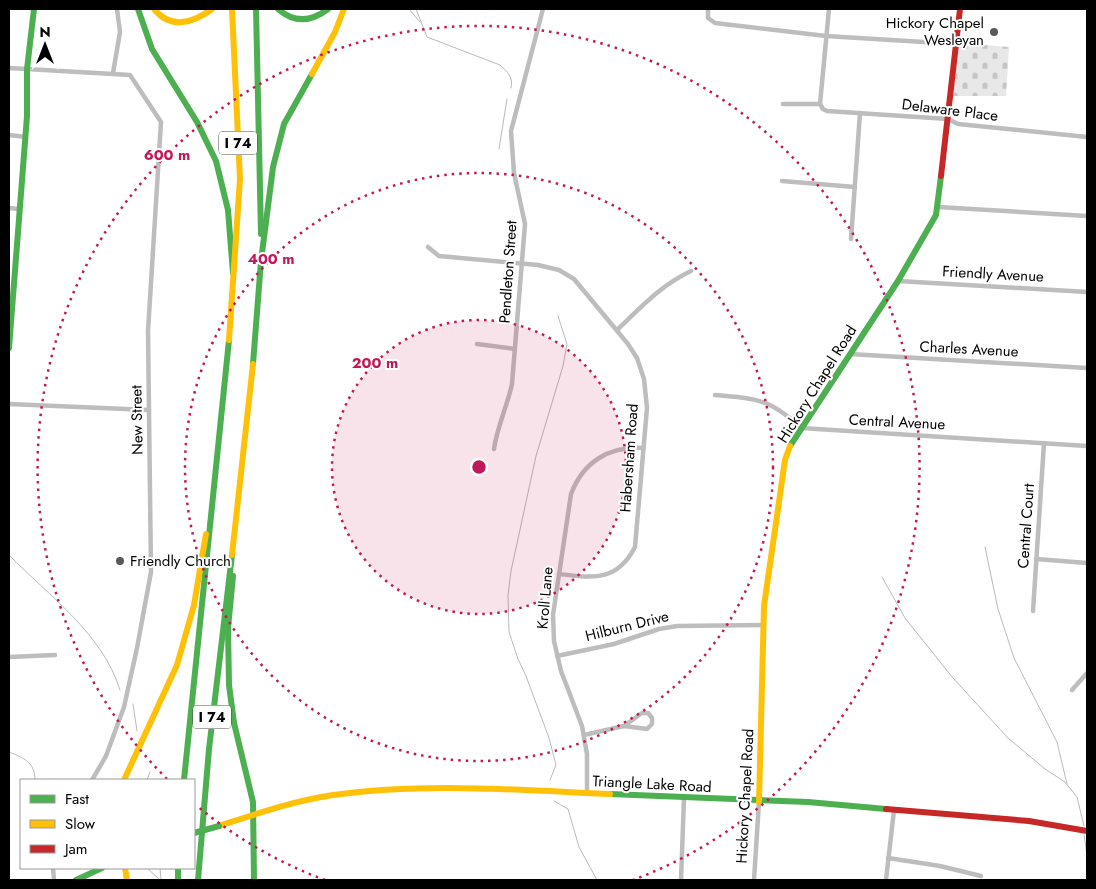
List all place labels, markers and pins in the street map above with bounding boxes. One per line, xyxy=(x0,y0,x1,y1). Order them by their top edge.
place label: Hickory Chapel Wesleyan xyxy=(886,12,984,51)
marker: Hickory Chapel Wesleyan xyxy=(988,26,1000,38)
centre of rings xyxy=(470,458,488,476)
place label: Friendly Church xyxy=(130,550,231,572)
marker: Friendly Church xyxy=(114,555,126,567)

